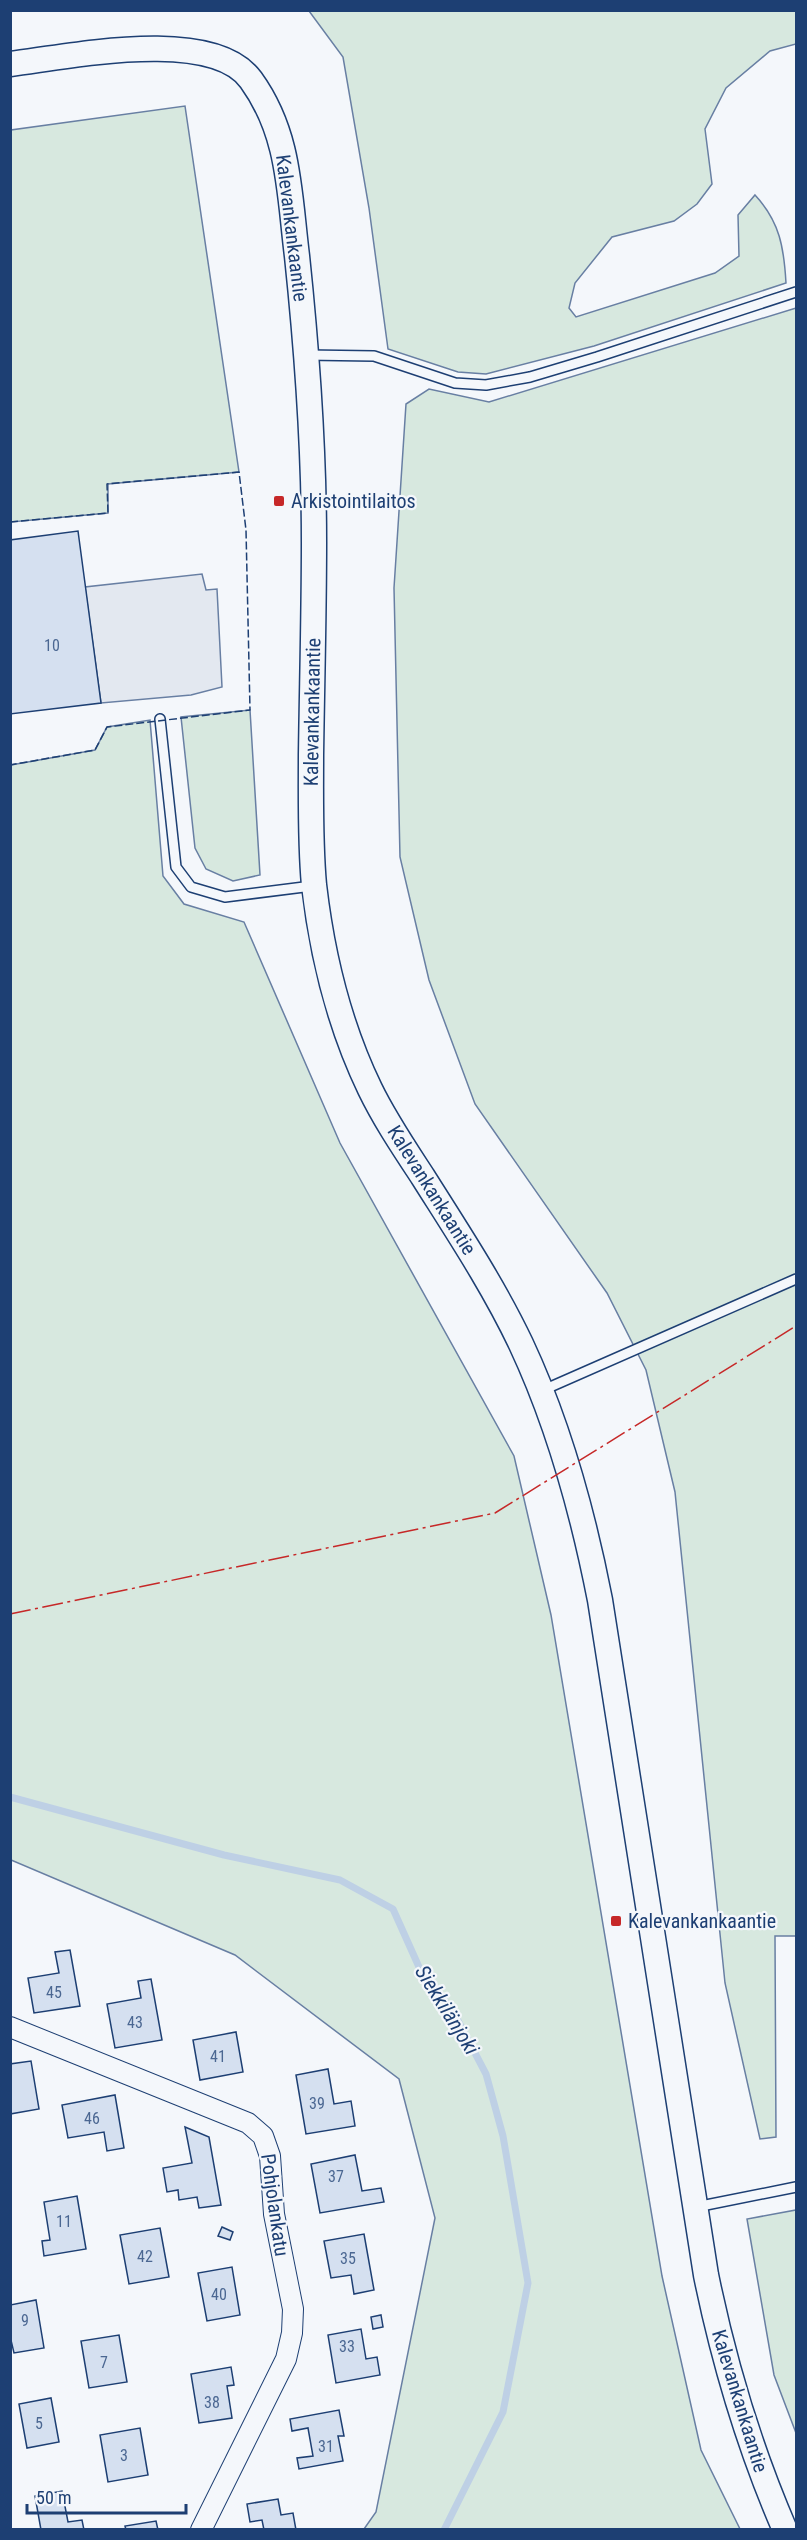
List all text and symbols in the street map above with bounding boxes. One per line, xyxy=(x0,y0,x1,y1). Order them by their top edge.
street label: Kalevankankaantie xyxy=(271,153,313,303)
place label: Arkistointilaitos xyxy=(291,489,416,513)
marker: Arkistointilaitos xyxy=(272,494,286,508)
house number: 10 xyxy=(44,636,60,655)
street label: Kalevankankaantie xyxy=(299,638,325,786)
street label: Kalevankankaantie xyxy=(383,1121,481,1259)
place label: Kalevankankaantie xyxy=(628,1909,776,1933)
marker: Kalevankankaantie xyxy=(609,1914,623,1928)
water label: Siekkilänjoki xyxy=(410,1961,484,2059)
house number: 45 xyxy=(46,1983,62,2002)
house number: 43 xyxy=(127,2013,143,2032)
house number: 41 xyxy=(210,2047,226,2066)
house number: 39 xyxy=(309,2094,325,2113)
house number: 46 xyxy=(84,2109,100,2128)
street label: Pohjolankatu xyxy=(256,2152,294,2258)
house number: 37 xyxy=(328,2167,344,2186)
house number: 11 xyxy=(56,2212,72,2231)
house number: 42 xyxy=(137,2247,153,2266)
house number: 35 xyxy=(340,2249,356,2268)
house number: 40 xyxy=(211,2285,227,2304)
house number: 9 xyxy=(21,2311,29,2330)
street label: Kalevankankaantie xyxy=(707,2327,773,2475)
house number: 33 xyxy=(339,2337,355,2356)
house number: 7 xyxy=(100,2353,108,2372)
house number: 38 xyxy=(204,2393,220,2412)
house number: 5 xyxy=(35,2414,43,2433)
house number: 31 xyxy=(318,2437,334,2456)
house number: 3 xyxy=(120,2446,128,2465)
scale bar xyxy=(27,2477,186,2515)
text: 50 m xyxy=(36,2487,71,2508)

